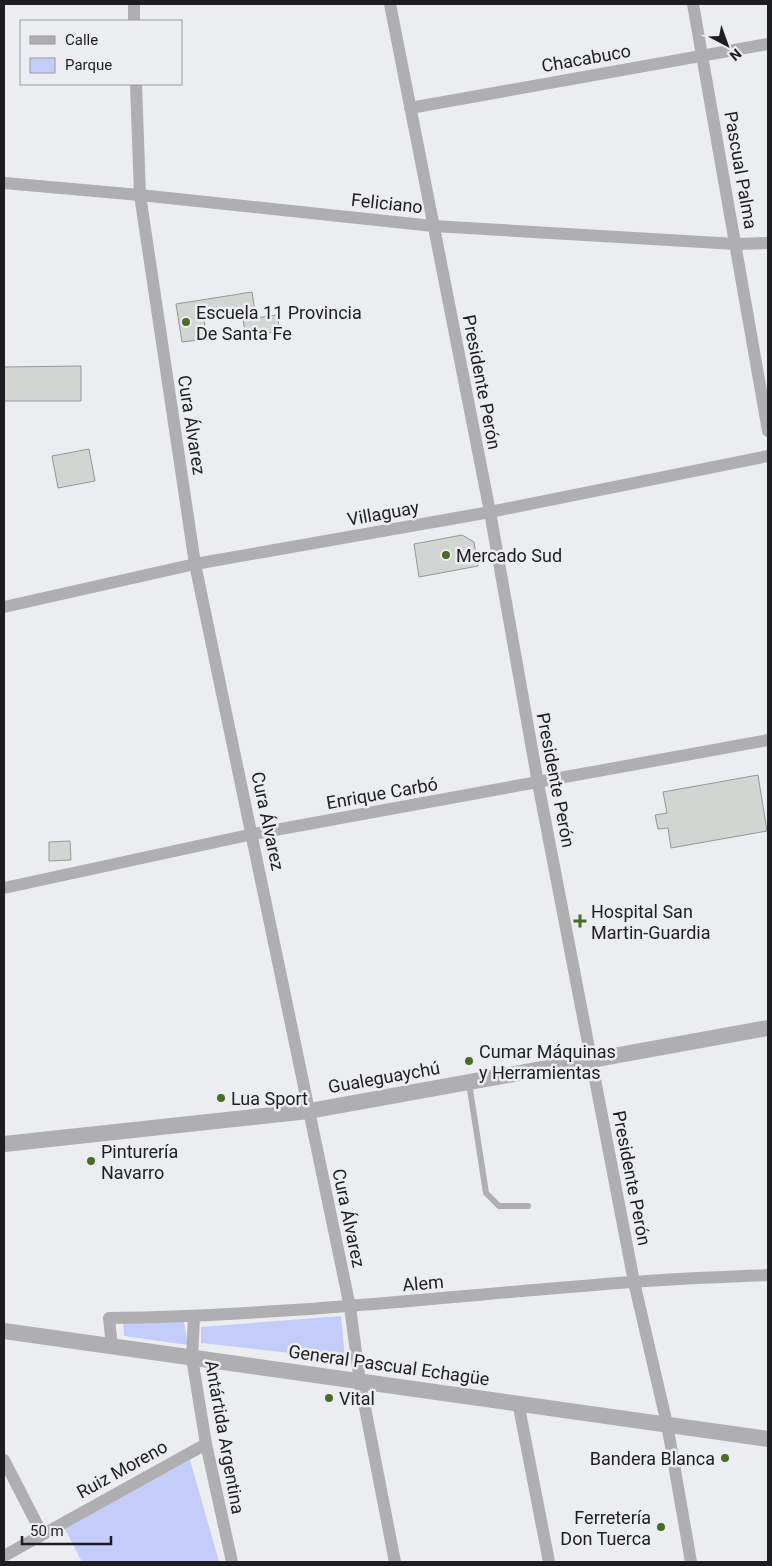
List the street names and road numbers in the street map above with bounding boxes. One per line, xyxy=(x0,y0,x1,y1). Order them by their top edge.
street label: Chacabuco xyxy=(540,40,632,76)
street label: Pascual Palma xyxy=(720,109,762,231)
street label: Feliciano xyxy=(350,189,424,217)
street label: Presidente Perón xyxy=(459,313,505,451)
street label: Cura Álvarez xyxy=(174,374,210,476)
street label: Villaguay xyxy=(345,496,421,530)
street label: Presidente Perón xyxy=(533,711,579,849)
street label: Cura Álvarez xyxy=(247,770,289,872)
street label: Enrique Carbó xyxy=(325,773,439,813)
street label: Gualeguaychú xyxy=(326,1057,442,1097)
street label: Presidente Perón xyxy=(609,1109,655,1247)
street label: Cura Álvarez xyxy=(328,1167,370,1269)
street label: Alem xyxy=(401,1271,445,1295)
street label: General Pascual Echagüe xyxy=(287,1340,491,1390)
street label: Antártida Argentina xyxy=(201,1358,249,1516)
street label: Ruiz Moreno xyxy=(73,1435,171,1503)

